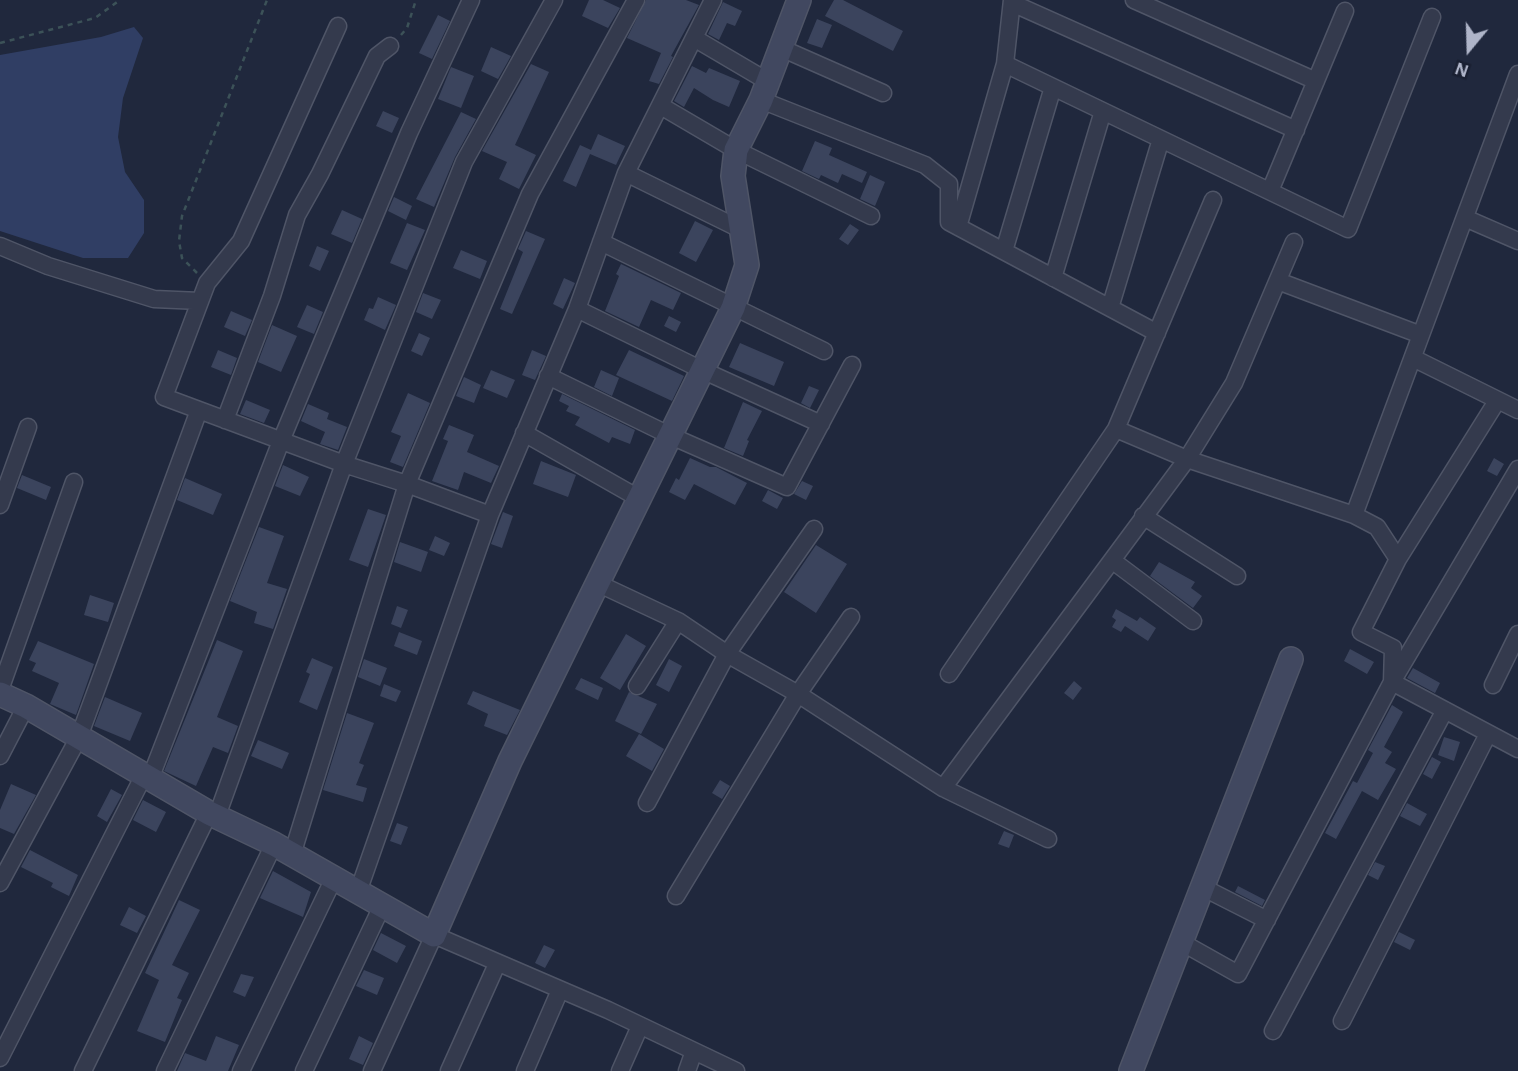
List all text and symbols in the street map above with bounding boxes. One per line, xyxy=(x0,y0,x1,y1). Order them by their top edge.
north arrow xyxy=(1434,14,1504,84)
text: N xyxy=(1453,58,1471,80)

